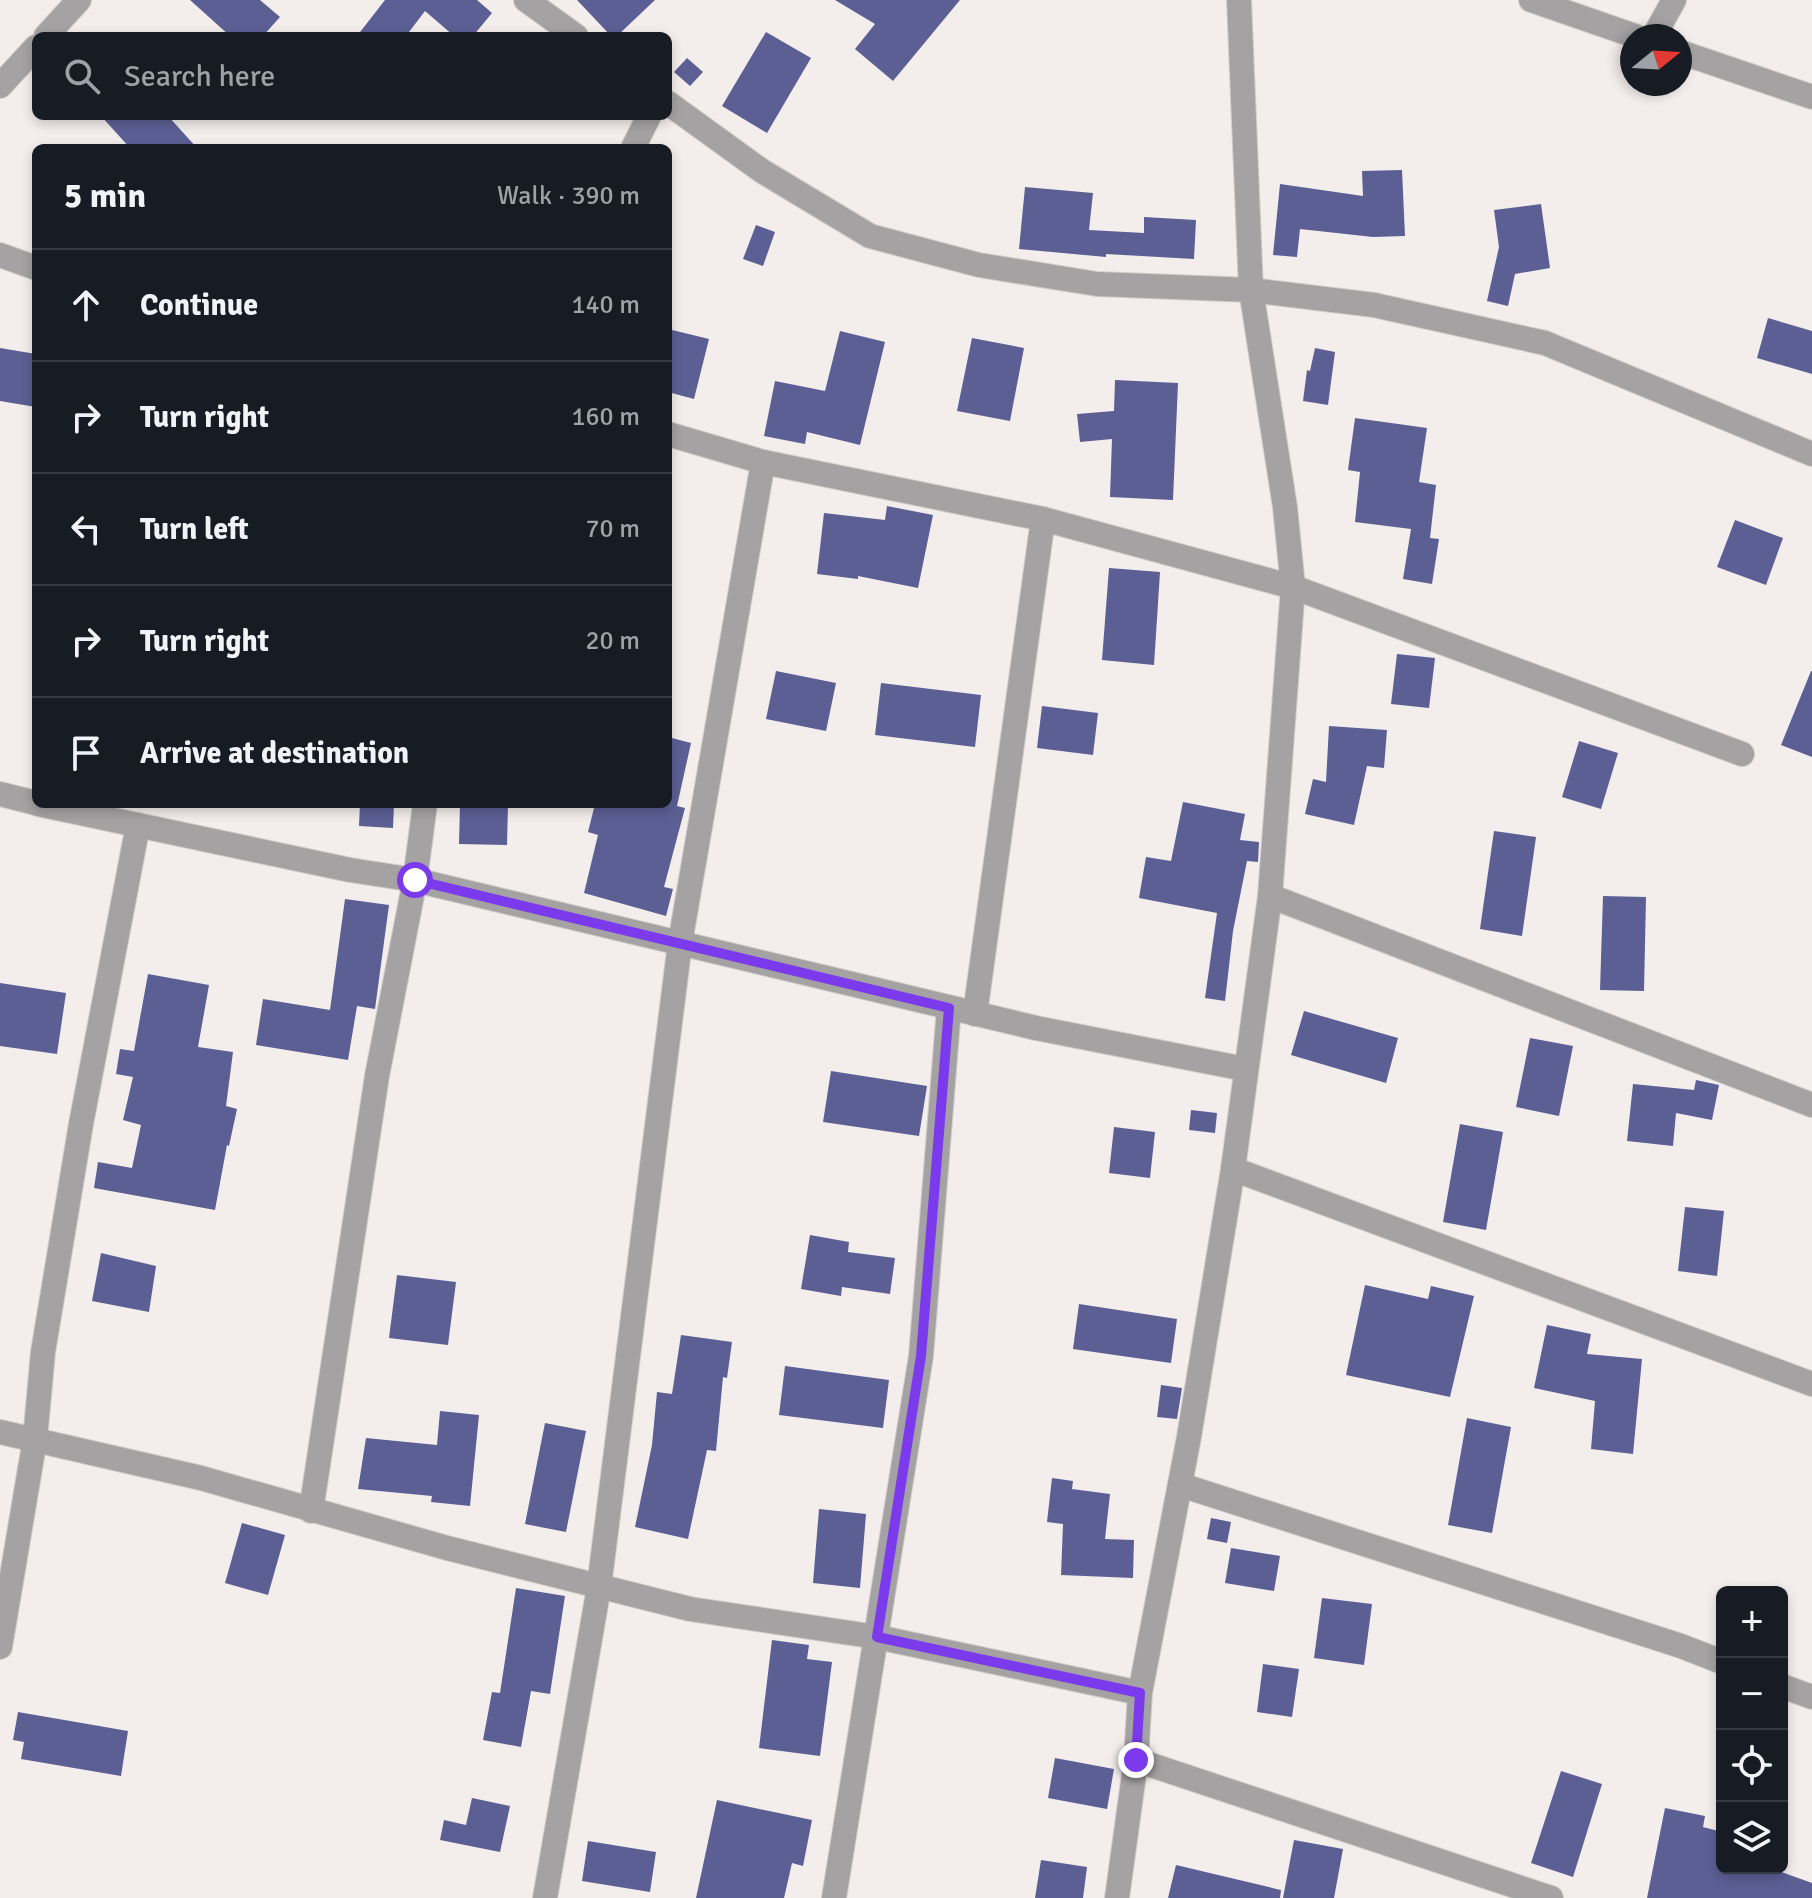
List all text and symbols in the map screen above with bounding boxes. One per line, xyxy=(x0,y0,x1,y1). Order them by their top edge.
north arrow xyxy=(1620,24,1692,96)
search box xyxy=(32,32,672,120)
icon: search xyxy=(60,54,104,98)
text: Search here xyxy=(124,58,275,95)
text: 5 min xyxy=(64,175,146,217)
text: Walk · 390 m xyxy=(497,180,640,212)
icon: ahead xyxy=(64,283,108,327)
text: Continue xyxy=(140,287,258,324)
text: 140 m xyxy=(571,289,640,321)
icon: right xyxy=(64,395,108,439)
text: Turn right xyxy=(140,399,269,436)
text: 160 m xyxy=(571,401,640,433)
icon: left xyxy=(64,507,108,551)
text: Turn left xyxy=(140,511,249,548)
text: 70 m xyxy=(585,513,640,545)
icon: right xyxy=(64,619,108,663)
text: Turn right xyxy=(140,623,269,660)
text: 20 m xyxy=(585,625,640,657)
icon: arrive xyxy=(64,731,108,775)
text: Arrive at destination xyxy=(140,735,409,772)
route start xyxy=(397,862,433,898)
map controls xyxy=(1716,1586,1788,1874)
button: + xyxy=(1716,1586,1788,1658)
button: − xyxy=(1716,1658,1788,1730)
button: locate xyxy=(1716,1730,1788,1802)
route end xyxy=(1118,1742,1154,1778)
button: layers xyxy=(1716,1802,1788,1874)

